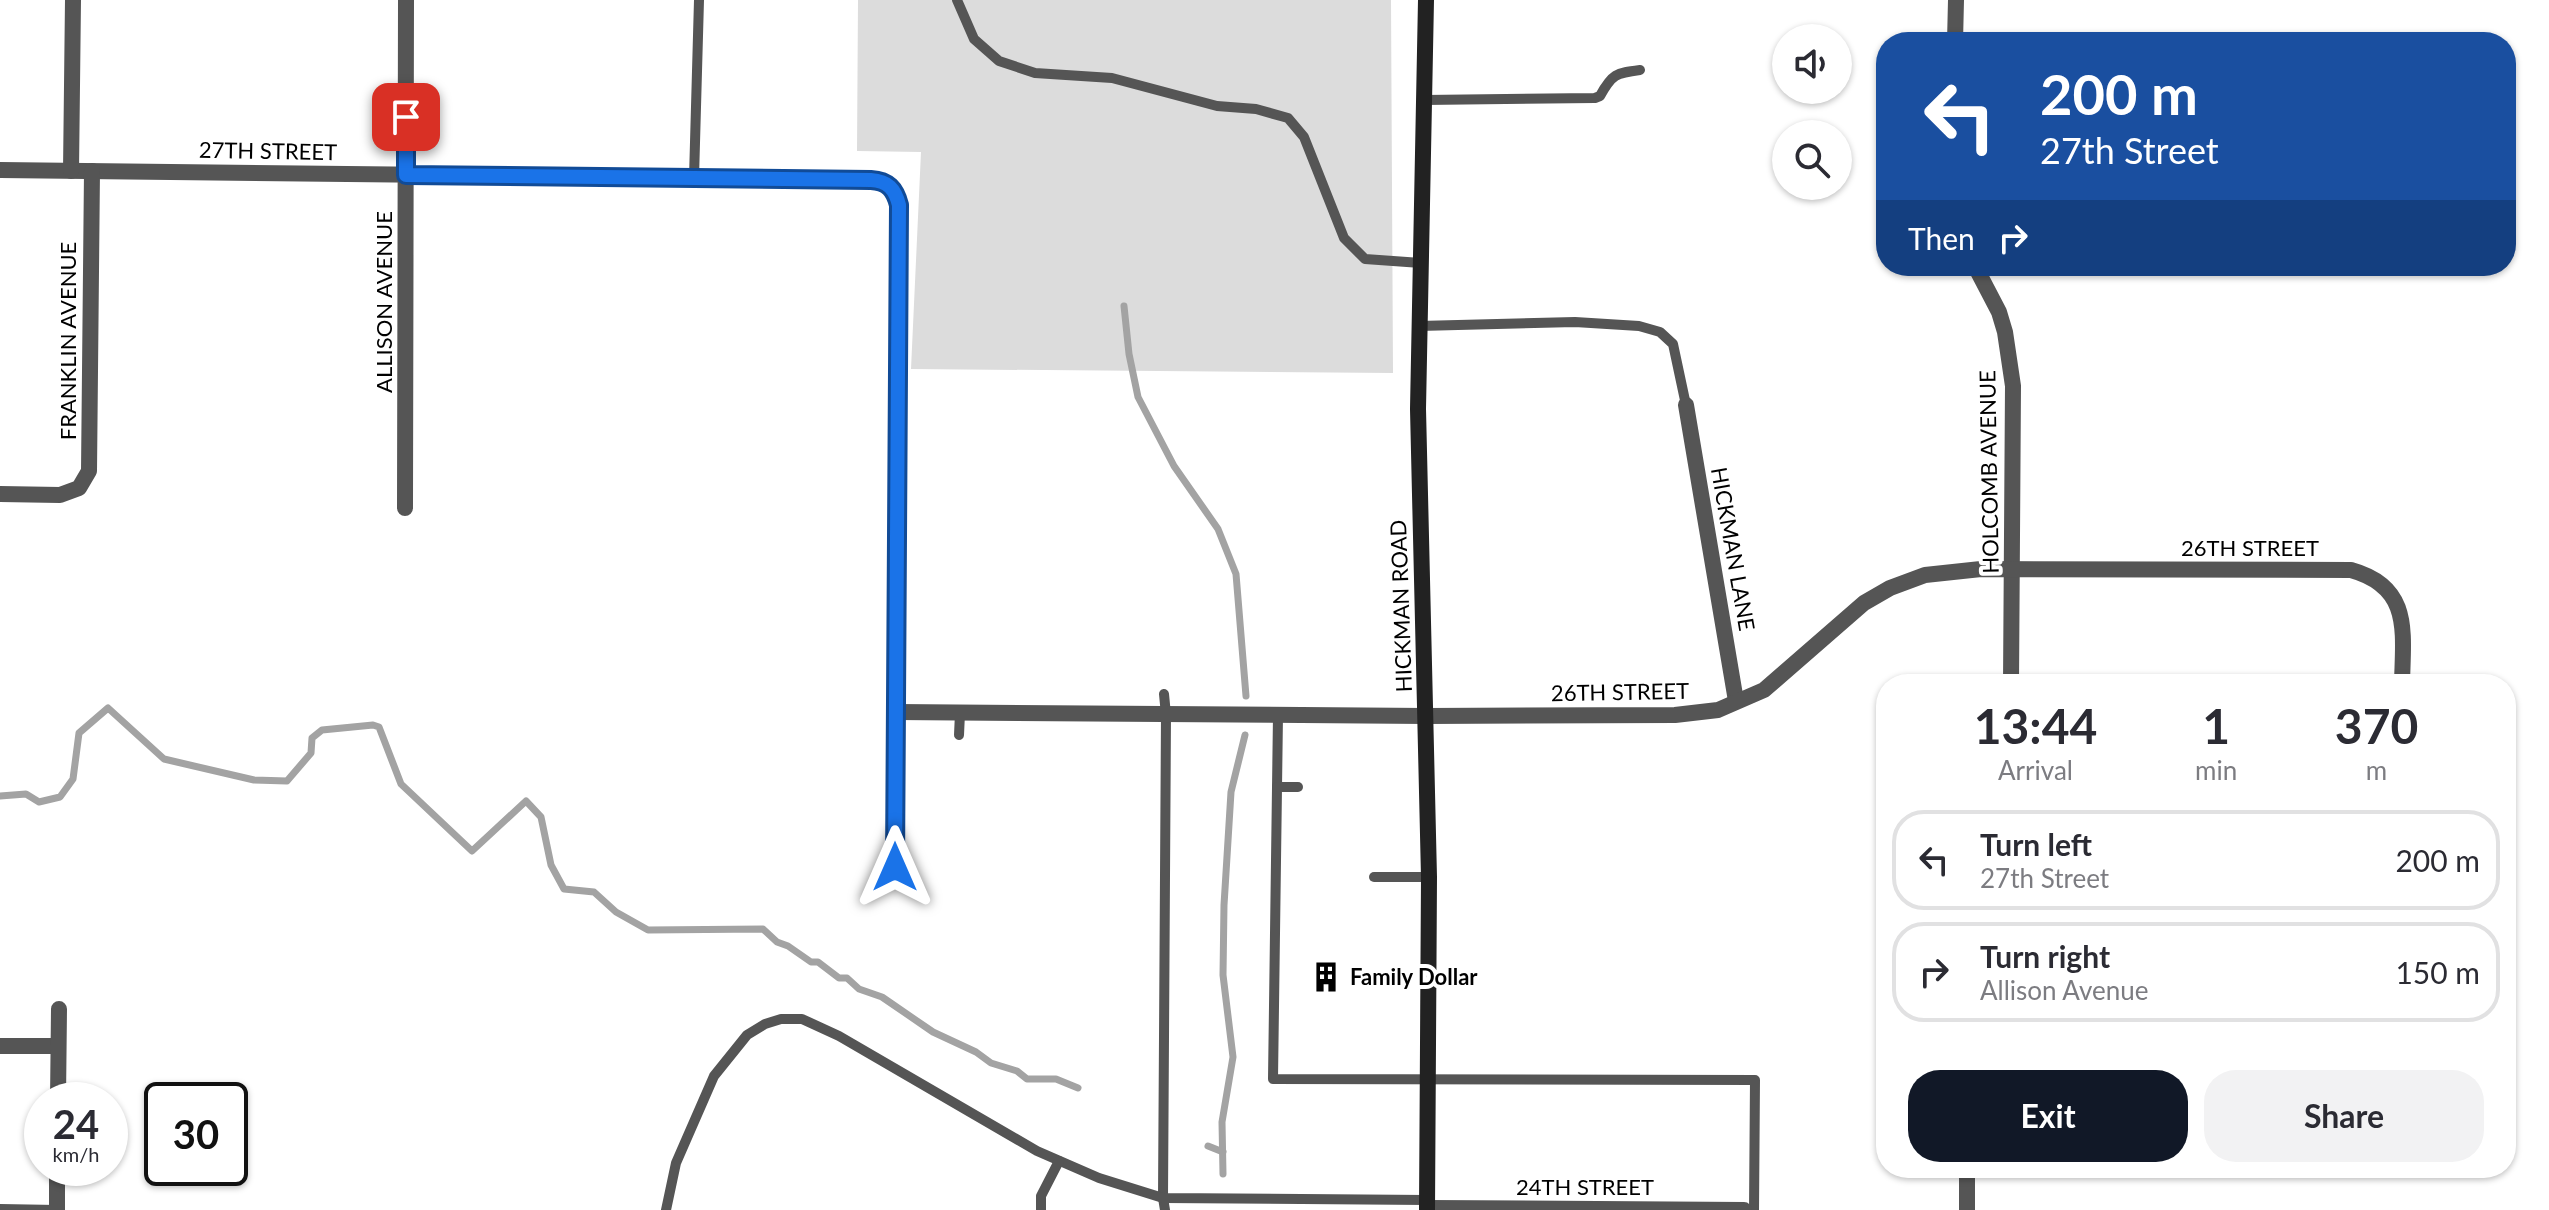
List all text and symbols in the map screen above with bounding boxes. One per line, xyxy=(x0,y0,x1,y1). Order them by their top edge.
map controls xyxy=(1772,24,1852,200)
button: sound xyxy=(1772,24,1852,104)
text: 200 m xyxy=(2040,60,2198,127)
icon: left xyxy=(1908,64,2012,168)
pin xyxy=(372,83,440,151)
icon: arrive xyxy=(384,95,428,139)
button: search xyxy=(1772,120,1852,200)
text: 27th Street xyxy=(2040,128,2219,172)
street label: 27TH STREET xyxy=(199,136,337,165)
street label: ALLISON AVENUE xyxy=(370,211,397,393)
icon: right xyxy=(1991,216,2035,260)
text: Then xyxy=(1908,220,1975,256)
street label: FRANKLIN AVENUE xyxy=(54,242,81,440)
street label: HOLCOMB AVENUE xyxy=(1973,370,2004,574)
street label: HICKMAN LANE xyxy=(1706,465,1761,633)
street label: HICKMAN ROAD xyxy=(1384,519,1417,693)
street label: 26TH STREET xyxy=(2181,534,2319,561)
street label: 26TH STREET xyxy=(1551,677,1689,706)
text: 13:44 xyxy=(1974,697,2097,754)
text: 1 xyxy=(2202,697,2230,754)
text: 370 xyxy=(2335,697,2418,754)
text: Arrival xyxy=(1998,754,2073,786)
text: min xyxy=(2195,754,2237,786)
text: m xyxy=(2366,754,2387,786)
position arrow xyxy=(853,825,937,909)
text: Turn left xyxy=(1980,826,2092,862)
icon: left xyxy=(1912,838,1956,882)
text: 200 m xyxy=(2395,842,2480,878)
text: 27th Street xyxy=(1980,862,2109,894)
text: Turn right xyxy=(1980,938,2110,974)
icon: right xyxy=(1912,950,1956,994)
text: 150 m xyxy=(2395,954,2480,990)
building icon: Family Dollar xyxy=(1309,960,1343,994)
place label: Family Dollar xyxy=(1350,963,1478,990)
text: Allison Avenue xyxy=(1980,974,2148,1006)
button: Exit xyxy=(1908,1070,2188,1162)
button: Share xyxy=(2204,1070,2484,1162)
speed limit sign: 30 xyxy=(144,1082,248,1186)
text: 24 xyxy=(53,1100,99,1148)
text: km/h xyxy=(53,1142,99,1166)
street label: 24TH STREET xyxy=(1516,1173,1654,1200)

